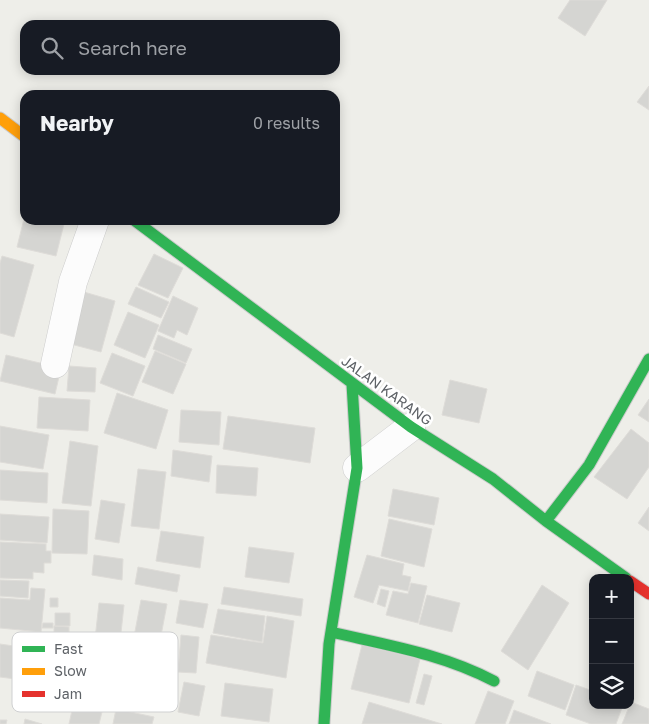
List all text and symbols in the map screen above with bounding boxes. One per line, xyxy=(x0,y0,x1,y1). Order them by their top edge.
search box xyxy=(20,20,340,75)
icon: search xyxy=(38,34,66,62)
text: Search here xyxy=(78,36,187,59)
text: Nearby xyxy=(40,110,114,136)
text: 0 results xyxy=(253,113,320,133)
street label: JALAN KARANG xyxy=(339,352,436,429)
map controls xyxy=(589,574,634,709)
button: + xyxy=(589,574,634,619)
button: − xyxy=(589,619,634,664)
legend xyxy=(12,632,178,712)
text: Fast xyxy=(54,640,83,657)
text: Slow xyxy=(54,662,87,679)
button: layers xyxy=(589,664,634,709)
text: Jam xyxy=(54,685,82,702)

